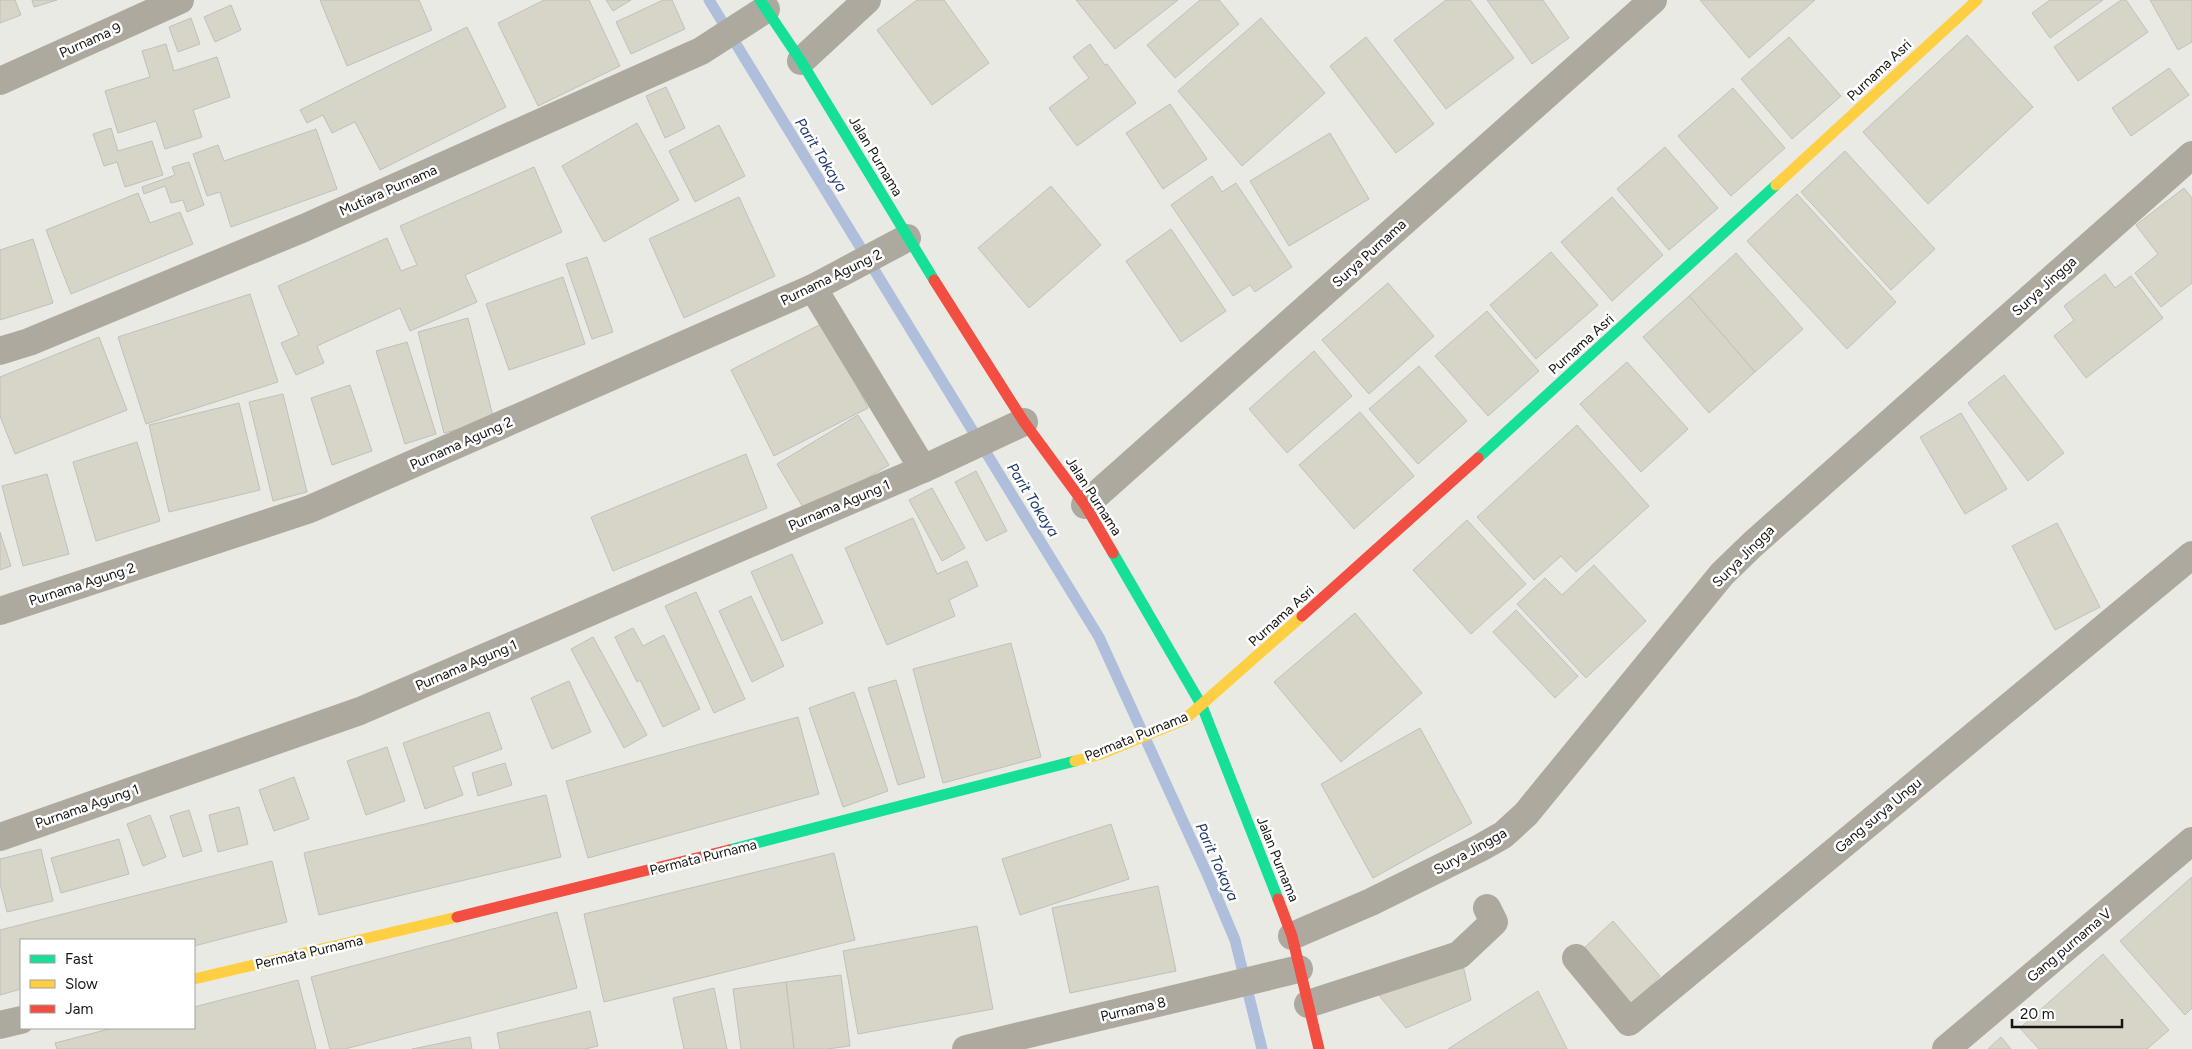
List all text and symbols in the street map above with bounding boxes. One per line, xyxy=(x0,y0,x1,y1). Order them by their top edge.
street label: Purnama 9 xyxy=(57,19,124,62)
street label: Purnama Asri xyxy=(1844,36,1915,105)
street label: Jalan Purnama xyxy=(845,113,906,199)
water label: Parit Tokaya xyxy=(791,115,851,196)
street label: Mutiara Purnama xyxy=(337,161,440,220)
street label: Surya Purnama xyxy=(1329,216,1410,291)
street label: Purnama Agung 2 xyxy=(778,246,885,309)
street label: Surya Jingga xyxy=(2009,253,2080,320)
street label: Purnama Asri xyxy=(1545,311,1618,378)
street label: Purnama Agung 2 xyxy=(407,413,515,474)
street label: Jalan Purnama xyxy=(1062,454,1125,539)
water label: Parit Tokaya xyxy=(1003,460,1063,541)
street label: Purnama Agung 1 xyxy=(786,476,893,535)
street label: Surya Jingga xyxy=(1709,522,1778,591)
street label: Purnama Agung 2 xyxy=(27,559,137,610)
street label: Purnama Asri xyxy=(1245,583,1318,650)
street label: Purnama Agung 1 xyxy=(413,636,520,695)
street label: Permata Purnama xyxy=(1082,708,1190,765)
street label: Gang surya Ungu xyxy=(1832,774,1925,857)
street label: Purnama Agung 1 xyxy=(33,781,141,832)
street label: Jalan Purnama xyxy=(1253,814,1302,904)
water label: Parit Tokaya xyxy=(1192,820,1242,904)
street label: Surya Jingga xyxy=(1431,824,1510,878)
street label: Permata Purnama xyxy=(648,836,758,879)
street label: Gang purnama V xyxy=(2024,905,2115,986)
street label: Permata Purnama xyxy=(254,932,365,973)
legend xyxy=(20,939,195,1029)
text: Fast xyxy=(65,950,94,968)
text: Slow xyxy=(65,975,98,993)
street label: Purnama 8 xyxy=(1099,994,1167,1025)
scale bar xyxy=(2012,996,2122,1028)
text: Jam xyxy=(65,1000,93,1018)
text: 20 m xyxy=(2020,1005,2054,1023)

